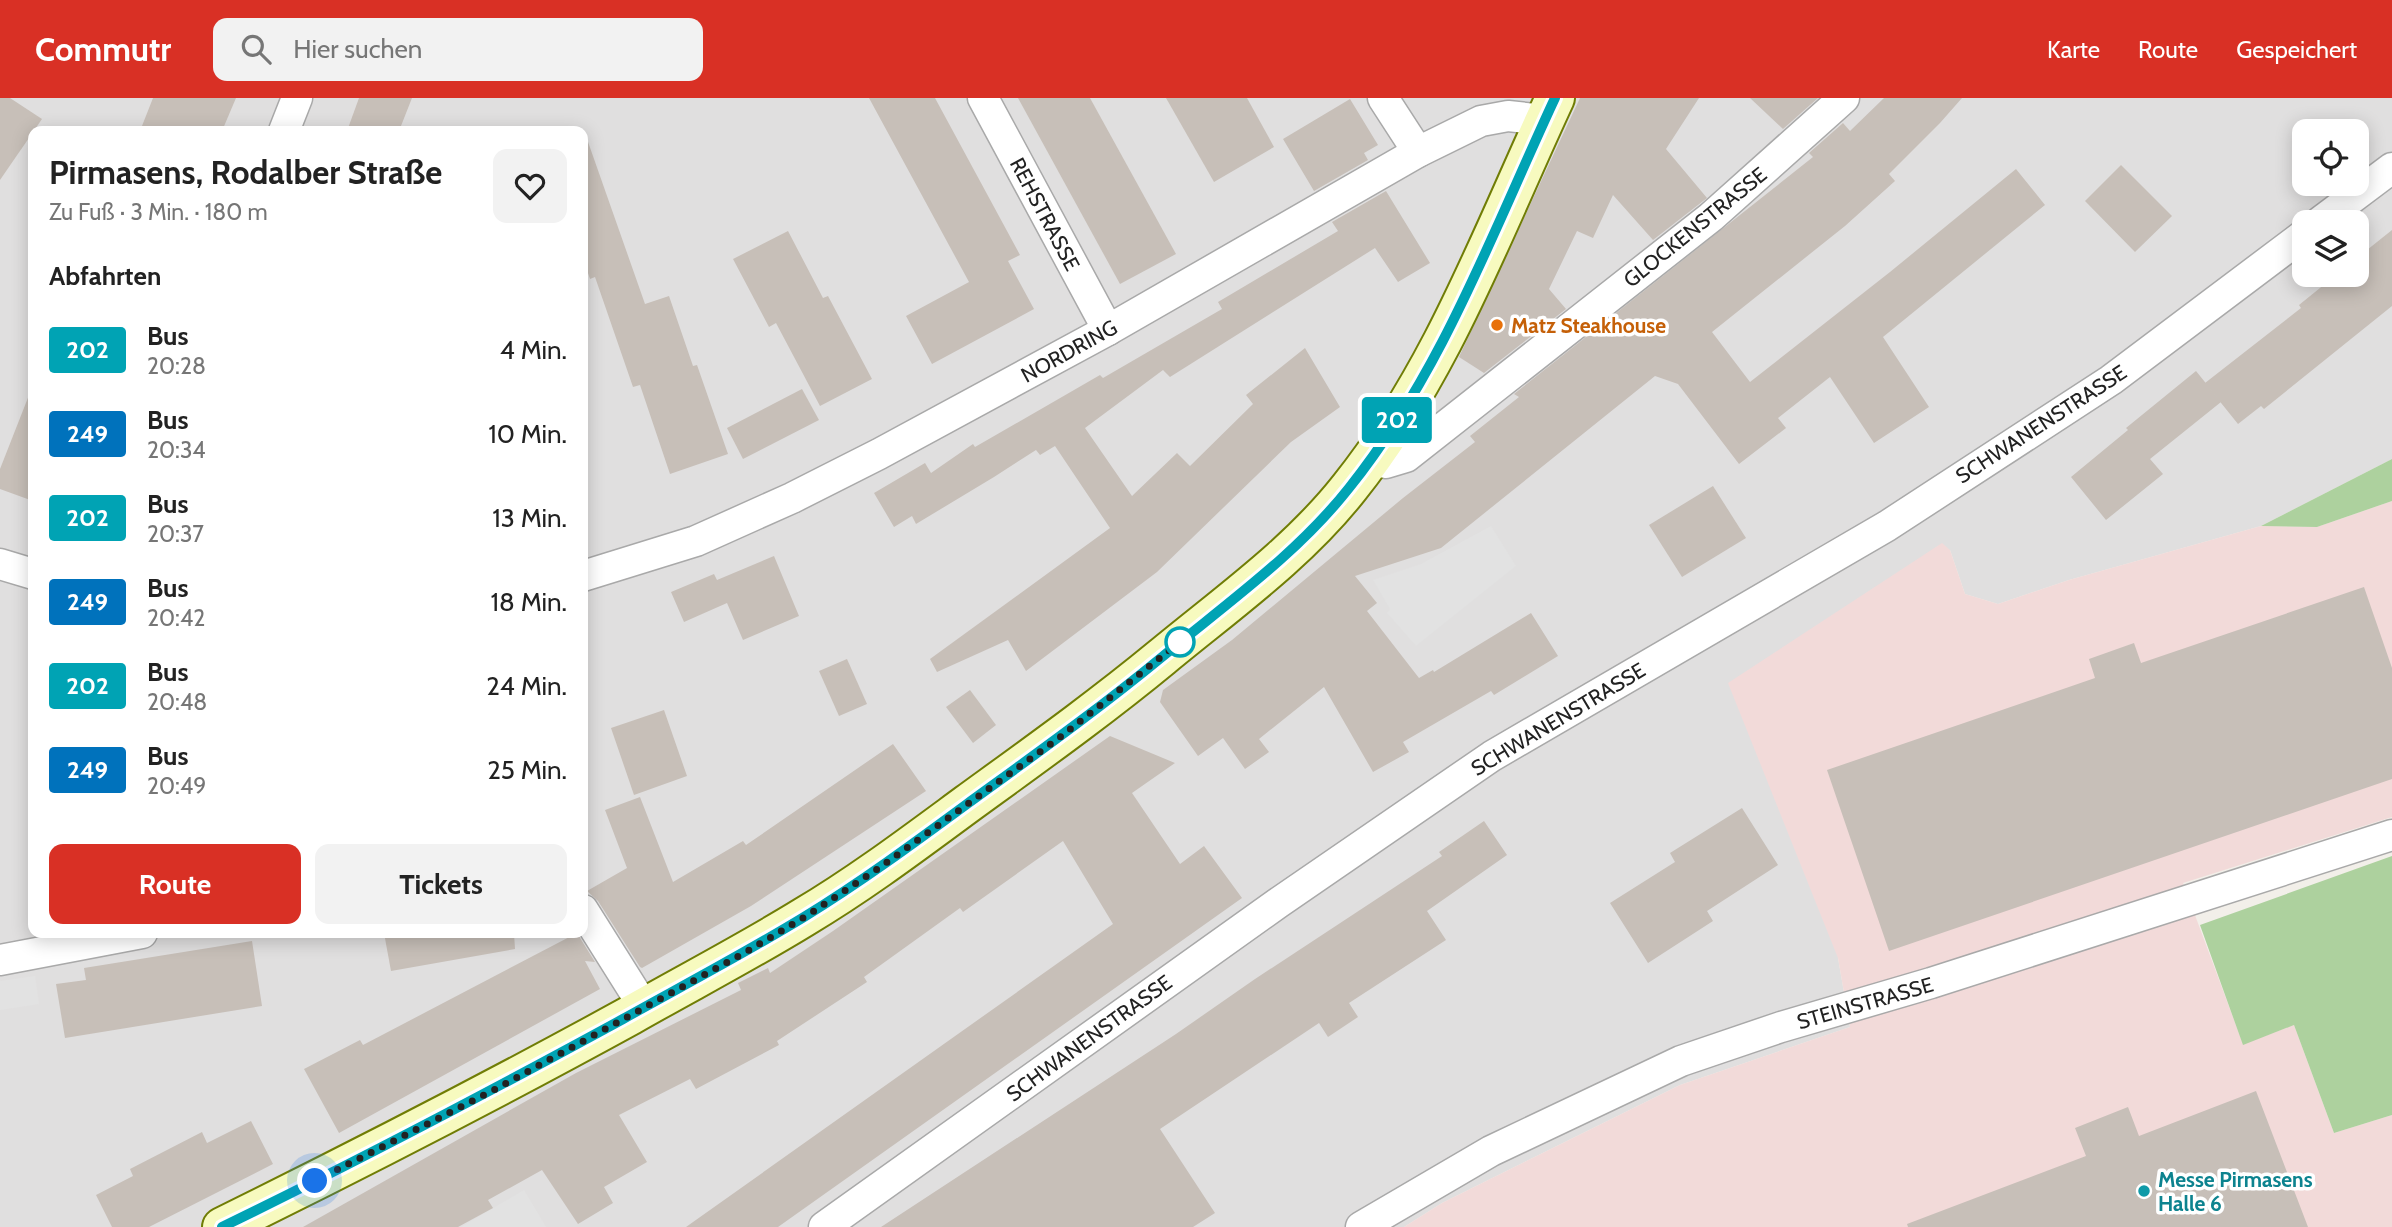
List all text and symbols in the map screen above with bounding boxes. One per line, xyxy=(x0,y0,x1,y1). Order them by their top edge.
search box xyxy=(213,18,703,81)
text: Commutr xyxy=(35,29,171,69)
icon: search xyxy=(237,30,275,68)
text: Hier suchen xyxy=(293,33,422,65)
text: Karte xyxy=(2047,35,2100,64)
text: Route xyxy=(2138,35,2198,64)
text: Gespeichert xyxy=(2236,35,2357,64)
map controls xyxy=(2292,119,2369,287)
button: locate xyxy=(2292,119,2369,196)
button: heart xyxy=(493,149,567,223)
text: Pirmasens, Rodalber Straße xyxy=(49,152,442,192)
street label: REHSTRASSE xyxy=(1005,153,1085,275)
street label: GLOCKENSTRASSE xyxy=(1618,162,1772,292)
text: Zu Fuß · 3 Min. · 180 m xyxy=(49,198,268,226)
button: layers xyxy=(2292,210,2369,287)
text: Abfahrten xyxy=(49,260,161,292)
place label: Matz Steakhouse xyxy=(1511,313,1666,338)
street label: NORDRING xyxy=(1017,314,1121,388)
marker: Matz Steakhouse xyxy=(1489,317,1505,333)
text: Bus xyxy=(147,320,188,352)
text: 4 Min. xyxy=(500,334,567,366)
text: 202 xyxy=(66,335,109,364)
text: 20:28 xyxy=(147,352,206,380)
street label: SCHWANENSTRASSE xyxy=(1951,359,2131,489)
line badge: 202 xyxy=(1357,397,1437,443)
text: Bus xyxy=(147,404,188,436)
text: 202 xyxy=(1376,405,1418,434)
text: 10 Min. xyxy=(488,418,567,450)
text: 249 xyxy=(67,419,108,448)
text: 20:34 xyxy=(147,436,206,464)
text: Bus xyxy=(147,488,188,520)
text: 13 Min. xyxy=(492,502,567,534)
text: 202 xyxy=(66,503,109,532)
text: 20:37 xyxy=(147,520,204,548)
text: Bus xyxy=(147,572,188,604)
text: 18 Min. xyxy=(491,586,567,618)
text: 249 xyxy=(67,587,108,616)
text: 20:42 xyxy=(147,604,205,632)
unlabelled marker xyxy=(1165,627,1195,657)
text: Bus xyxy=(147,656,188,688)
street label: SCHWANENSTRASSE xyxy=(1466,657,1650,781)
text: 24 Min. xyxy=(486,670,567,702)
text: 202 xyxy=(66,671,109,700)
text: 20:48 xyxy=(147,688,207,716)
text: Bus xyxy=(147,740,188,772)
text: 25 Min. xyxy=(487,754,567,786)
text: 249 xyxy=(67,755,108,784)
text: 20:49 xyxy=(147,772,206,800)
button: Route xyxy=(49,844,301,924)
button: Tickets xyxy=(315,844,567,924)
street label: SCHWANENSTRASSE xyxy=(1001,970,1177,1106)
street label: STEINSTRASSE xyxy=(1794,972,1936,1034)
your location xyxy=(297,1163,332,1198)
place label: Messe Pirmasens Halle 6 xyxy=(2158,1167,2313,1216)
marker: Messe Pirmasens Halle 6 xyxy=(2136,1183,2152,1199)

